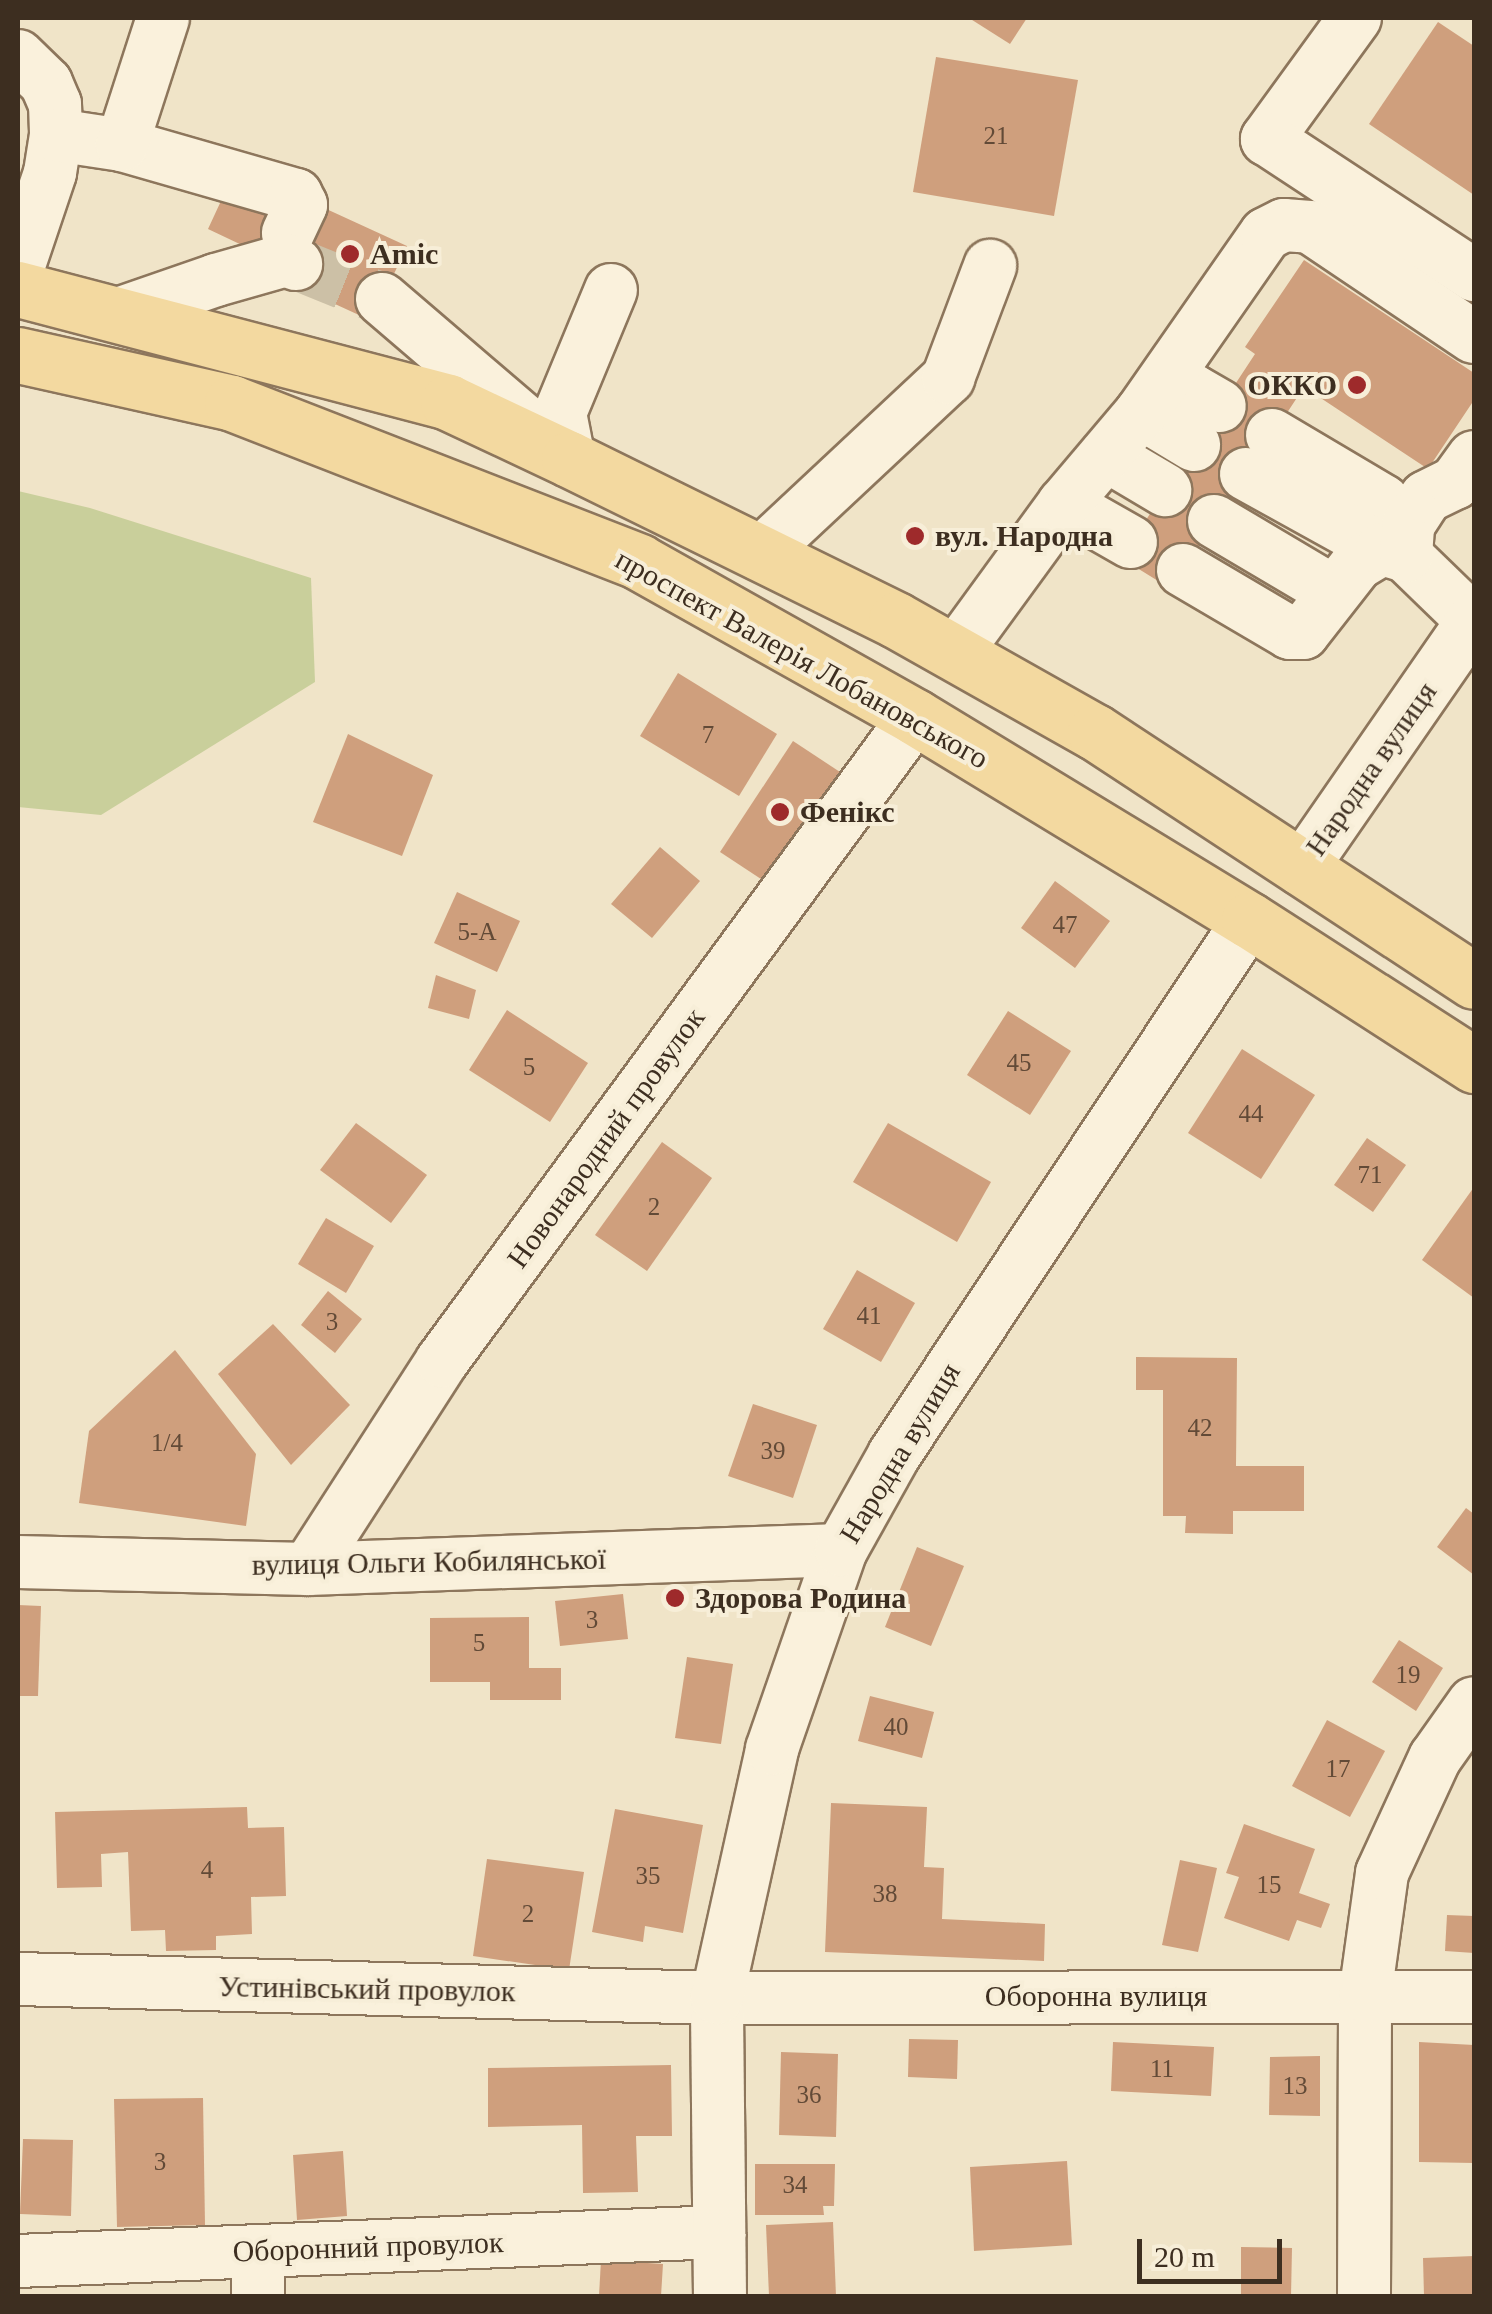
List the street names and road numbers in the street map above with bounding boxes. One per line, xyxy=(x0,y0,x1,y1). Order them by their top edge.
street label: проспект Валерія Лобановського xyxy=(609,541,995,777)
street label: Народна вулиця xyxy=(1298,675,1444,863)
street label: Новонародний провулок xyxy=(500,1001,712,1275)
street label: Народна вулиця xyxy=(832,1356,968,1550)
street label: вулиця Ольги Кобилянської xyxy=(252,1541,606,1583)
street label: Устинівський провулок xyxy=(218,1968,516,2010)
street label: Оборонна вулиця xyxy=(985,1978,1207,2014)
street label: Оборонний провулок xyxy=(232,2224,504,2270)

